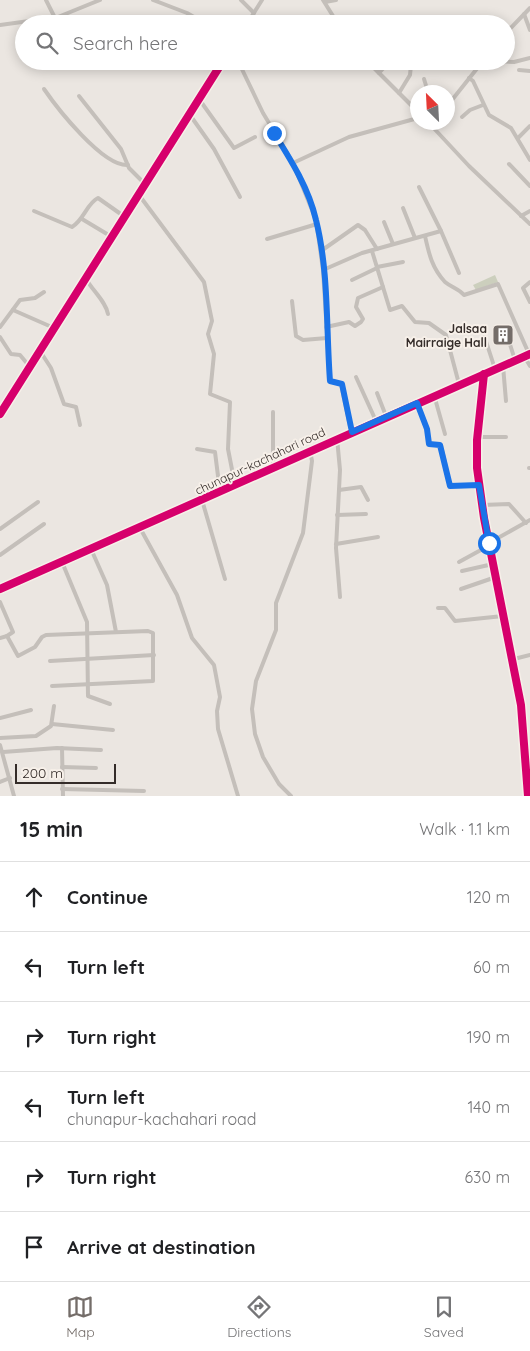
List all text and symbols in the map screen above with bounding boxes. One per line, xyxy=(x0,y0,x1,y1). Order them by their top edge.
search box xyxy=(15,15,515,70)
icon: search xyxy=(33,29,61,57)
text: Search here xyxy=(73,31,178,55)
north arrow xyxy=(410,85,455,130)
route end xyxy=(263,122,286,145)
place label: Jalsaa Mairraige Hall xyxy=(406,321,487,350)
building icon: Jalsaa Mairraige Hall xyxy=(491,323,515,347)
street label: chunapur-kachahari road xyxy=(192,424,328,498)
route start xyxy=(478,532,501,555)
scale bar xyxy=(15,761,116,784)
text: 200 m xyxy=(22,764,63,782)
text: 15 min xyxy=(20,816,83,842)
text: Walk · 1.1 km xyxy=(419,819,510,839)
icon: ahead xyxy=(20,883,48,911)
text: Continue xyxy=(67,885,148,909)
text: 120 m xyxy=(467,887,510,907)
icon: left xyxy=(20,953,48,981)
text: Turn left xyxy=(67,955,145,979)
text: 60 m xyxy=(473,957,510,977)
icon: right xyxy=(20,1023,48,1051)
text: Turn right xyxy=(67,1025,156,1049)
text: 190 m xyxy=(467,1027,510,1047)
text: Turn left xyxy=(67,1085,145,1109)
icon: left xyxy=(20,1093,48,1121)
text: 140 m xyxy=(467,1097,510,1117)
text: chunapur-kachahari road xyxy=(67,1109,257,1129)
icon: right xyxy=(20,1163,48,1191)
text: Turn right xyxy=(67,1165,156,1189)
text: 630 m xyxy=(465,1167,510,1187)
icon: arrive xyxy=(20,1233,48,1261)
text: Arrive at destination xyxy=(67,1235,256,1259)
tab: Map xyxy=(66,1293,95,1341)
tab: Directions xyxy=(227,1293,291,1341)
tab: Saved xyxy=(424,1293,464,1341)

